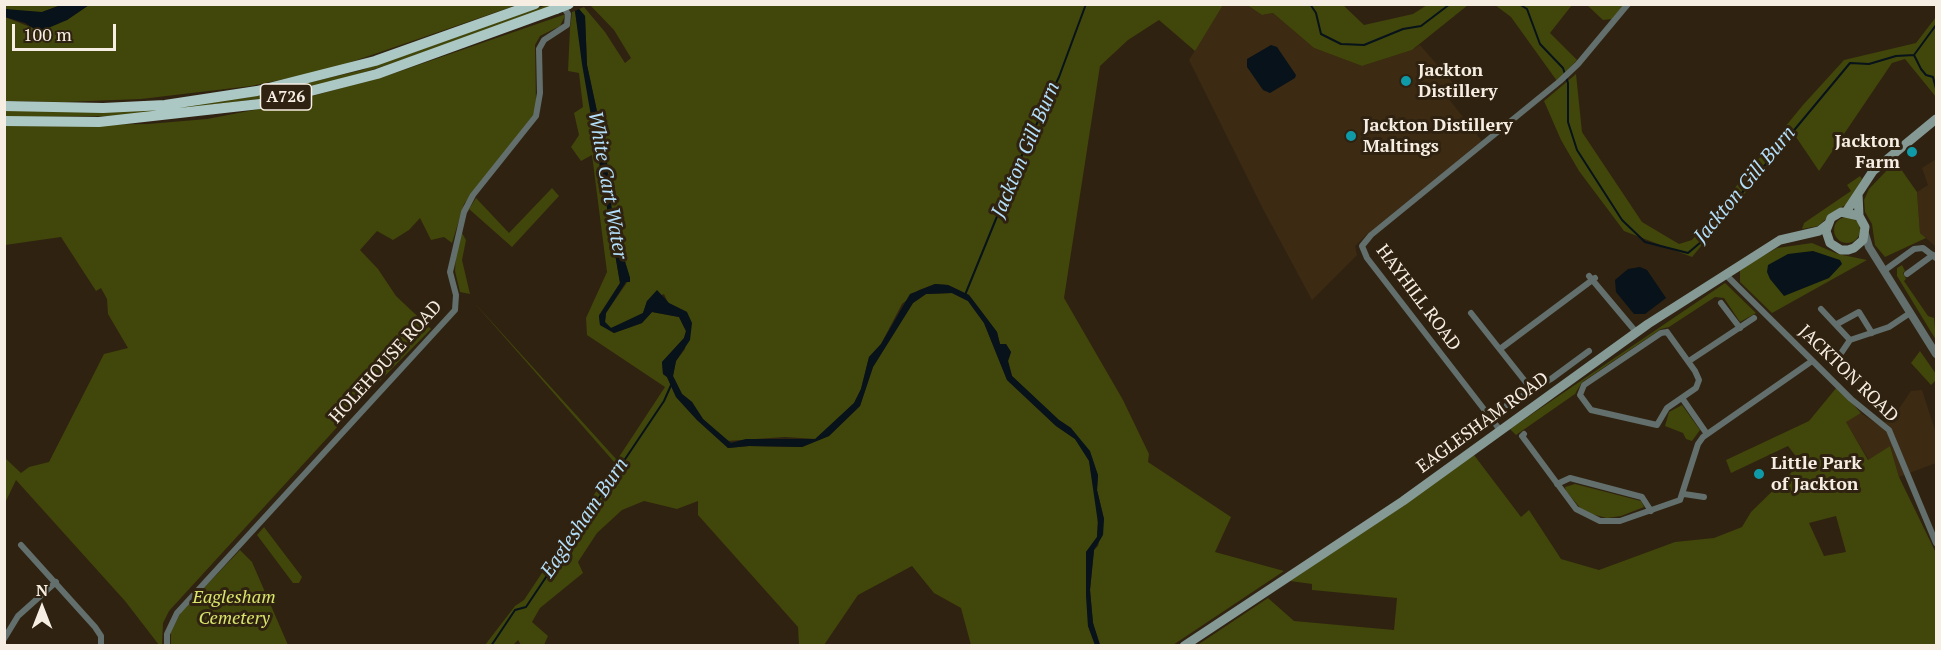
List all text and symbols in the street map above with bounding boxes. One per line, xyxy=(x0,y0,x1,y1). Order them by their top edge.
scale bar xyxy=(15,12,118,50)
text: 100 m xyxy=(23,22,72,46)
place label: Jackton Distillery xyxy=(1418,60,1498,103)
marker: Jackton Distillery xyxy=(1399,74,1413,88)
water label: Jackton Gill Burn xyxy=(987,79,1065,221)
road number: A726 xyxy=(260,84,312,110)
water label: White Cart Water xyxy=(582,109,632,261)
place label: Jackton Distillery Maltings xyxy=(1363,115,1513,158)
water label: Jackton Gill Burn xyxy=(1689,122,1801,248)
marker: Jackton Distillery Maltings xyxy=(1344,129,1358,143)
place label: Jackton Farm xyxy=(1835,131,1900,174)
marker: Jackton Farm xyxy=(1905,145,1919,159)
street label: HAYHILL ROAD xyxy=(1371,241,1465,355)
street label: HOLEHOUSE ROAD xyxy=(325,296,447,428)
street label: JACKTON ROAD xyxy=(1794,321,1902,427)
street label: EAGLESHAM ROAD xyxy=(1413,368,1553,478)
place label: Little Park of Jackton xyxy=(1771,453,1862,496)
water label: Eaglesham Burn xyxy=(536,454,634,582)
marker: Little Park of Jackton xyxy=(1752,467,1766,481)
north arrow xyxy=(12,578,72,638)
text: N xyxy=(36,579,48,601)
park label: Eaglesham Cemetery xyxy=(192,587,276,630)

